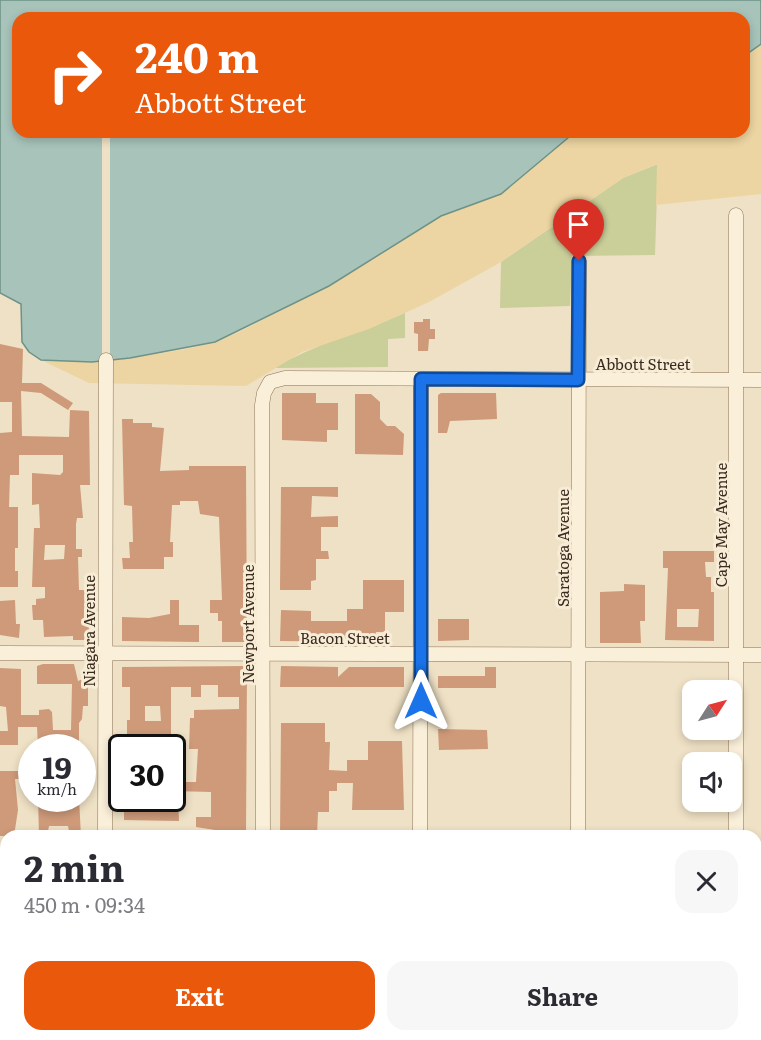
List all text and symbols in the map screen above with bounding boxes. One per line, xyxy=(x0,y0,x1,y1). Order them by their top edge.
text: 240 m xyxy=(135,24,259,86)
icon: right xyxy=(36,36,114,114)
text: Abbott Street xyxy=(135,81,306,121)
pin xyxy=(553,199,604,261)
icon: arrive xyxy=(562,208,595,241)
street label: Abbott Street xyxy=(595,352,691,375)
street label: Cape May Avenue xyxy=(709,462,732,587)
street label: Saratoga Avenue xyxy=(551,489,574,607)
street label: Newport Avenue xyxy=(236,564,259,684)
street label: Niagara Avenue xyxy=(77,575,100,687)
street label: Bacon Street xyxy=(300,626,390,649)
position arrow xyxy=(389,669,453,733)
north arrow xyxy=(682,680,742,740)
map controls xyxy=(682,680,742,812)
speed limit sign: 30 xyxy=(108,734,186,812)
text: 19 xyxy=(42,744,72,788)
button: sound xyxy=(682,752,742,812)
text: km/h xyxy=(37,777,77,800)
text: 2 min xyxy=(24,840,125,893)
button: close xyxy=(675,850,738,913)
text: 450 m · 09:34 xyxy=(24,889,145,919)
button: Exit xyxy=(24,961,375,1030)
button: Share xyxy=(387,961,738,1030)

